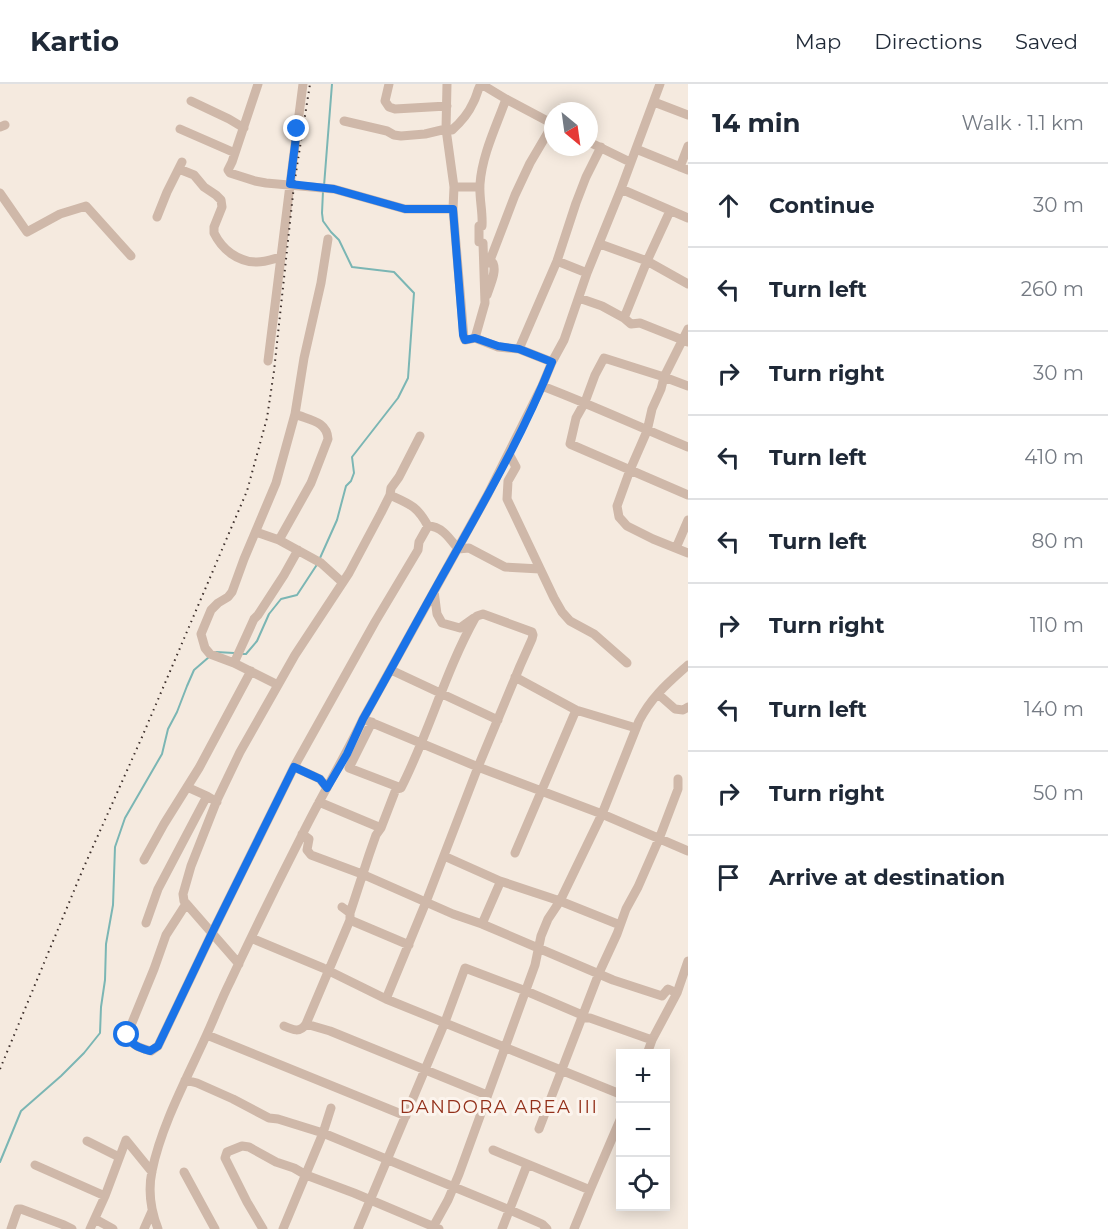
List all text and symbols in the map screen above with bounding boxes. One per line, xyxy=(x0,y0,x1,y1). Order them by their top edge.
text: Kartio xyxy=(30,24,119,58)
text: Map xyxy=(795,29,841,54)
text: Directions xyxy=(874,29,982,54)
text: Saved xyxy=(1015,29,1078,54)
north arrow xyxy=(544,102,598,156)
text: 14 min xyxy=(712,107,801,139)
text: Walk · 1.1 km xyxy=(962,111,1084,135)
route end xyxy=(283,115,309,141)
icon: ahead xyxy=(712,189,745,222)
text: Continue xyxy=(769,192,875,219)
text: 30 m xyxy=(1033,193,1084,217)
icon: left xyxy=(712,273,745,306)
text: Turn left xyxy=(769,276,867,303)
text: 260 m xyxy=(1021,277,1084,301)
icon: right xyxy=(712,357,745,390)
text: Turn right xyxy=(769,360,884,387)
text: 30 m xyxy=(1033,361,1084,385)
icon: left xyxy=(712,441,745,474)
text: Turn left xyxy=(769,444,867,471)
text: 410 m xyxy=(1024,445,1084,469)
icon: left xyxy=(712,525,745,558)
text: Turn left xyxy=(769,528,867,555)
text: 80 m xyxy=(1032,529,1084,553)
icon: right xyxy=(712,609,745,642)
text: Turn right xyxy=(769,612,884,639)
text: 110 m xyxy=(1030,613,1084,637)
icon: left xyxy=(712,693,745,726)
text: Turn left xyxy=(769,696,867,723)
text: 140 m xyxy=(1024,697,1084,721)
icon: right xyxy=(712,777,745,810)
text: Turn right xyxy=(769,780,884,807)
text: 50 m xyxy=(1033,781,1084,805)
icon: arrive xyxy=(712,861,745,894)
text: Arrive at destination xyxy=(769,864,1005,891)
route start xyxy=(113,1021,139,1047)
map controls xyxy=(616,1049,670,1211)
button: + xyxy=(616,1049,670,1103)
district label: DANDORA AREA III xyxy=(400,1096,598,1118)
button: − xyxy=(616,1103,670,1157)
button: locate xyxy=(616,1157,670,1211)

